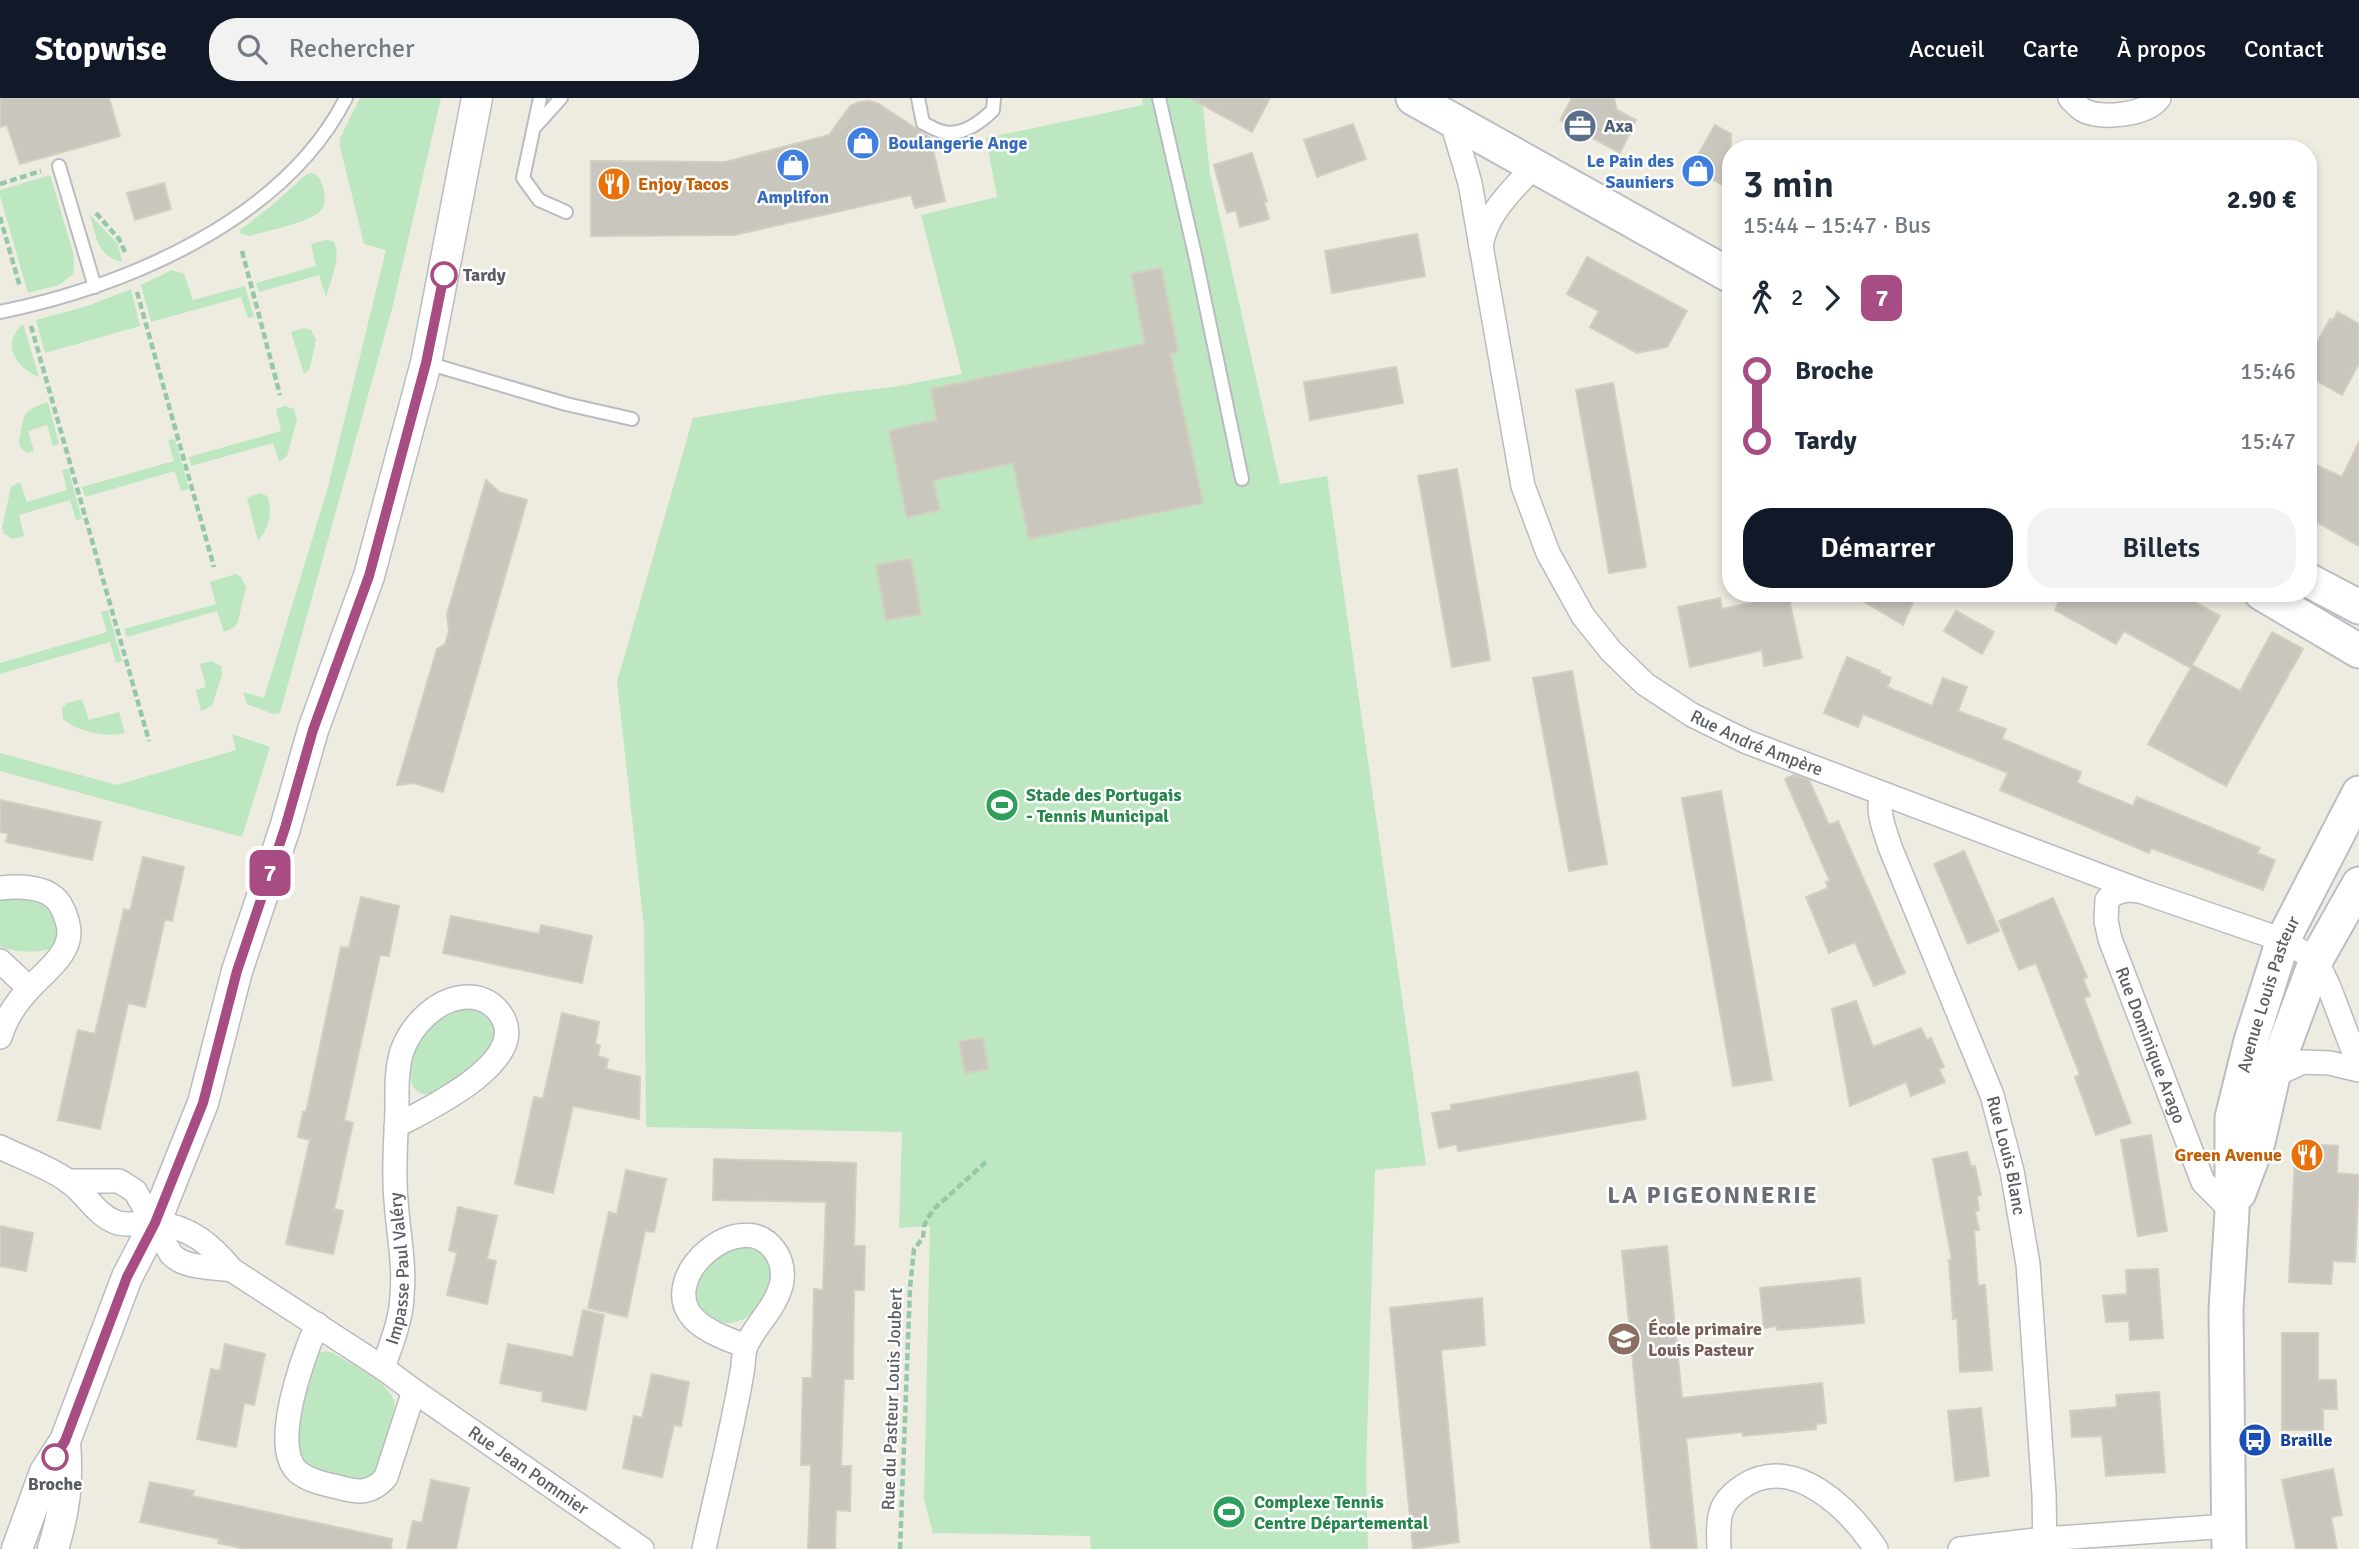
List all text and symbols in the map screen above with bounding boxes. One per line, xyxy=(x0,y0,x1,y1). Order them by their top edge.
search box xyxy=(209,18,699,81)
text: Stopwise xyxy=(35,29,167,70)
icon: search xyxy=(233,30,271,68)
text: Rechercher xyxy=(289,33,415,65)
text: Accueil xyxy=(1909,34,1985,64)
text: Carte xyxy=(2023,34,2079,64)
text: À propos xyxy=(2117,34,2206,64)
text: Contact xyxy=(2244,34,2324,64)
office icon: Axa xyxy=(1561,107,1599,145)
place label: Axa xyxy=(1604,115,1633,137)
shop icon: Boulangerie Ange xyxy=(844,124,882,162)
place label: Boulangerie Ange xyxy=(888,132,1027,154)
shop icon: Amplifon xyxy=(774,146,812,184)
place label: Le Pain des Sauniers xyxy=(1587,150,1674,193)
shop icon: Le Pain des Sauniers xyxy=(1679,152,1717,190)
text: 3 min xyxy=(1743,161,1834,208)
restaurant icon: Enjoy Tacos xyxy=(595,165,633,203)
place label: Enjoy Tacos xyxy=(638,173,729,195)
text: 2.90 € xyxy=(2227,184,2296,216)
place label: Amplifon xyxy=(757,186,829,208)
text: 15:44 – 15:47 · Bus xyxy=(1743,211,1931,240)
marker: Tardy xyxy=(431,262,457,288)
place label: Tardy xyxy=(463,264,506,286)
icon: walk xyxy=(1743,279,1781,317)
icon: forward xyxy=(1813,279,1851,317)
text: 2 xyxy=(1791,283,1803,312)
text: 7 xyxy=(1875,283,1888,313)
text: Broche xyxy=(1795,355,1874,387)
text: 15:46 xyxy=(2240,357,2296,386)
text: Tardy xyxy=(1795,425,1857,457)
text: 15:47 xyxy=(2240,427,2296,456)
button: Démarrer xyxy=(1743,508,2013,588)
button: Billets xyxy=(2027,508,2296,588)
street label: Rue André Ampère xyxy=(1687,705,1826,781)
place label: Stade des Portugais - Tennis Municipal xyxy=(1026,784,1181,827)
sports icon: Stade des Portugais - Tennis Municipal xyxy=(983,786,1021,824)
line badge: 7 xyxy=(247,850,293,896)
text: 7 xyxy=(264,858,276,888)
street label: Avenue Louis Pasteur xyxy=(2233,912,2305,1075)
street label: Rue Dominique Arago xyxy=(2111,964,2191,1127)
street label: Rue Louis Blanc xyxy=(1982,1094,2030,1217)
restaurant icon: Green Avenue xyxy=(2288,1136,2326,1174)
place label: Green Avenue xyxy=(2174,1144,2282,1166)
district label: LA PIGEONNERIE xyxy=(1607,1180,1819,1210)
street label: Impasse Paul Valéry xyxy=(381,1191,414,1348)
street label: Rue du Pasteur Louis Joubert xyxy=(877,1287,907,1511)
place label: École primaire Louis Pasteur xyxy=(1648,1318,1762,1361)
school or university icon: École primaire Louis Pasteur xyxy=(1605,1320,1643,1358)
street label: Rue Jean Pommier xyxy=(464,1421,593,1520)
bus stop icon: Braille xyxy=(2236,1421,2274,1459)
place label: Braille xyxy=(2280,1429,2333,1451)
marker: Broche xyxy=(42,1444,68,1470)
place label: Broche xyxy=(28,1473,82,1495)
place label: Complexe Tennis Centre Départemental xyxy=(1254,1491,1429,1534)
sports icon: Complexe Tennis Centre Départemental xyxy=(1210,1493,1248,1531)

